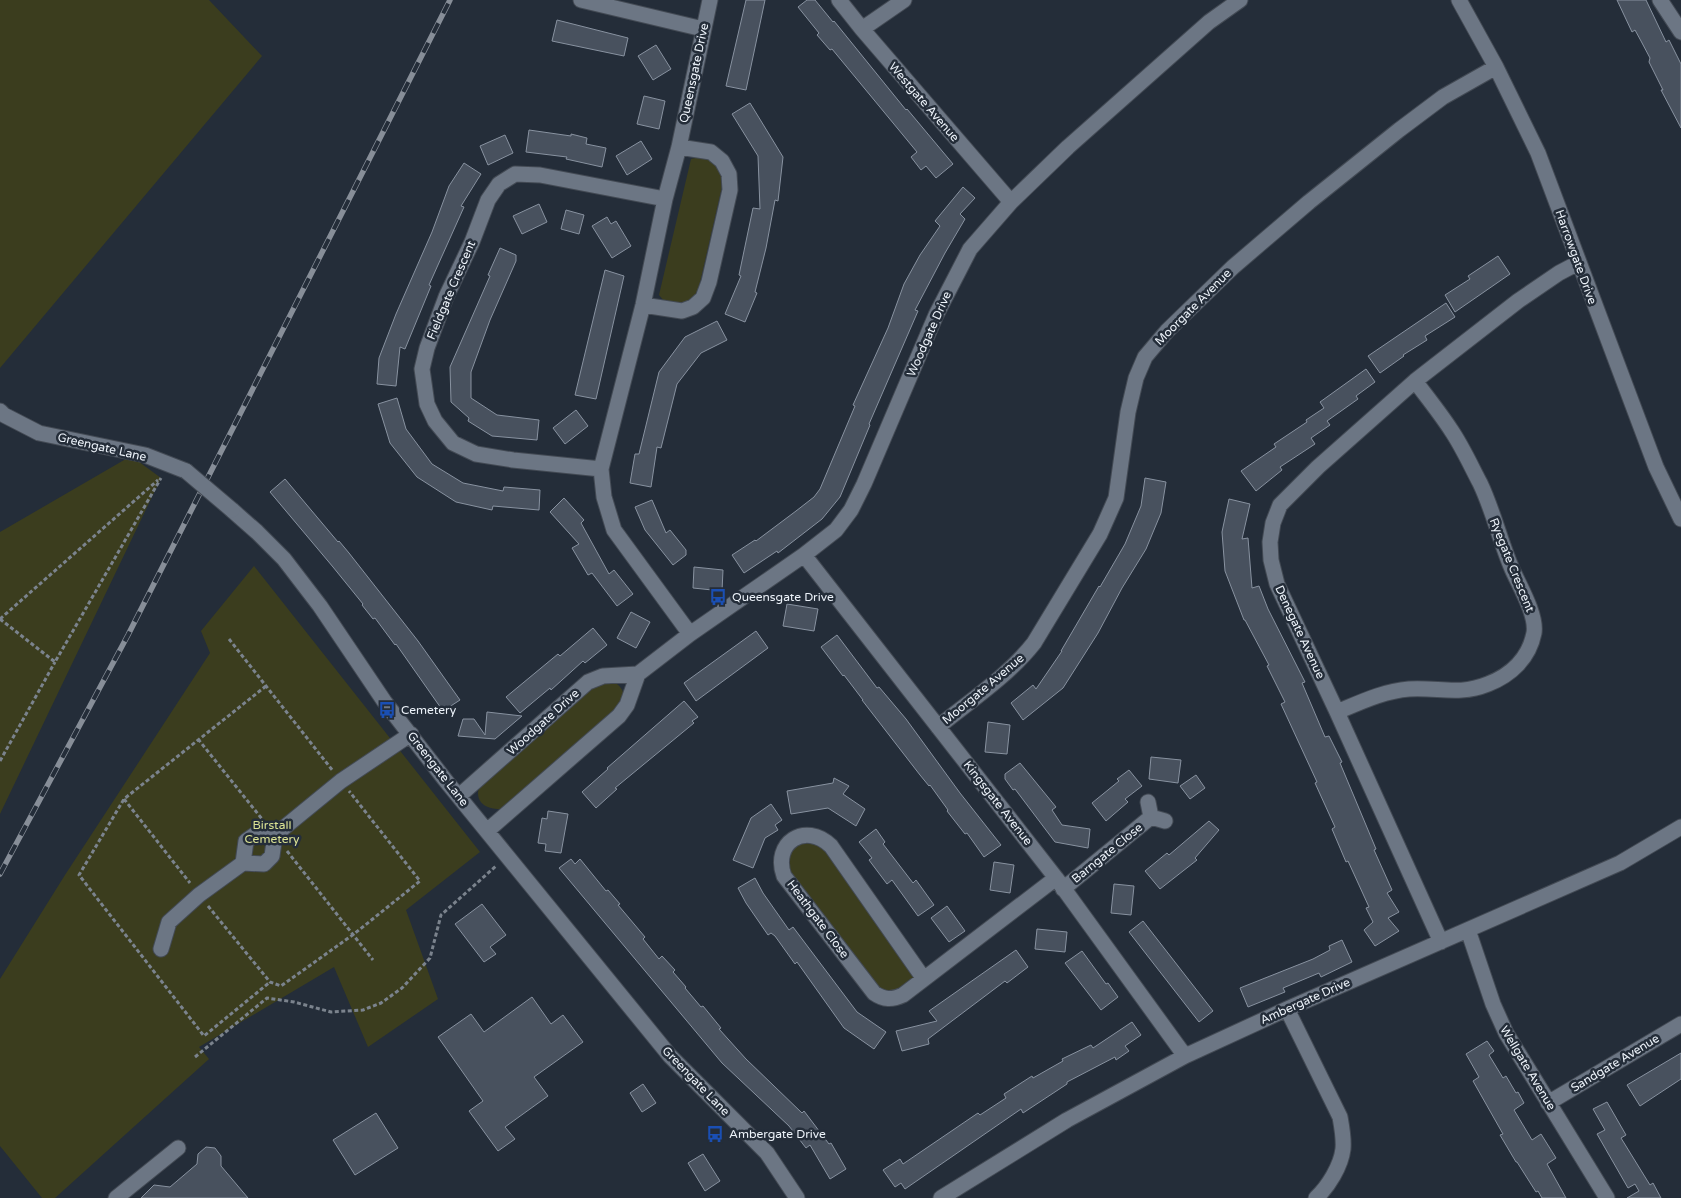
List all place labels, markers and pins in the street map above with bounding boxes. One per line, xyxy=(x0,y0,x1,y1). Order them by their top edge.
bus stop icon: Queensgate Drive xyxy=(708,587,728,607)
place label: Queensgate Drive xyxy=(732,590,834,604)
bus stop icon: Cemetery xyxy=(377,700,397,720)
place label: Cemetery xyxy=(401,703,457,717)
bus stop icon: Ambergate Drive xyxy=(705,1124,725,1144)
place label: Ambergate Drive xyxy=(729,1127,826,1141)

